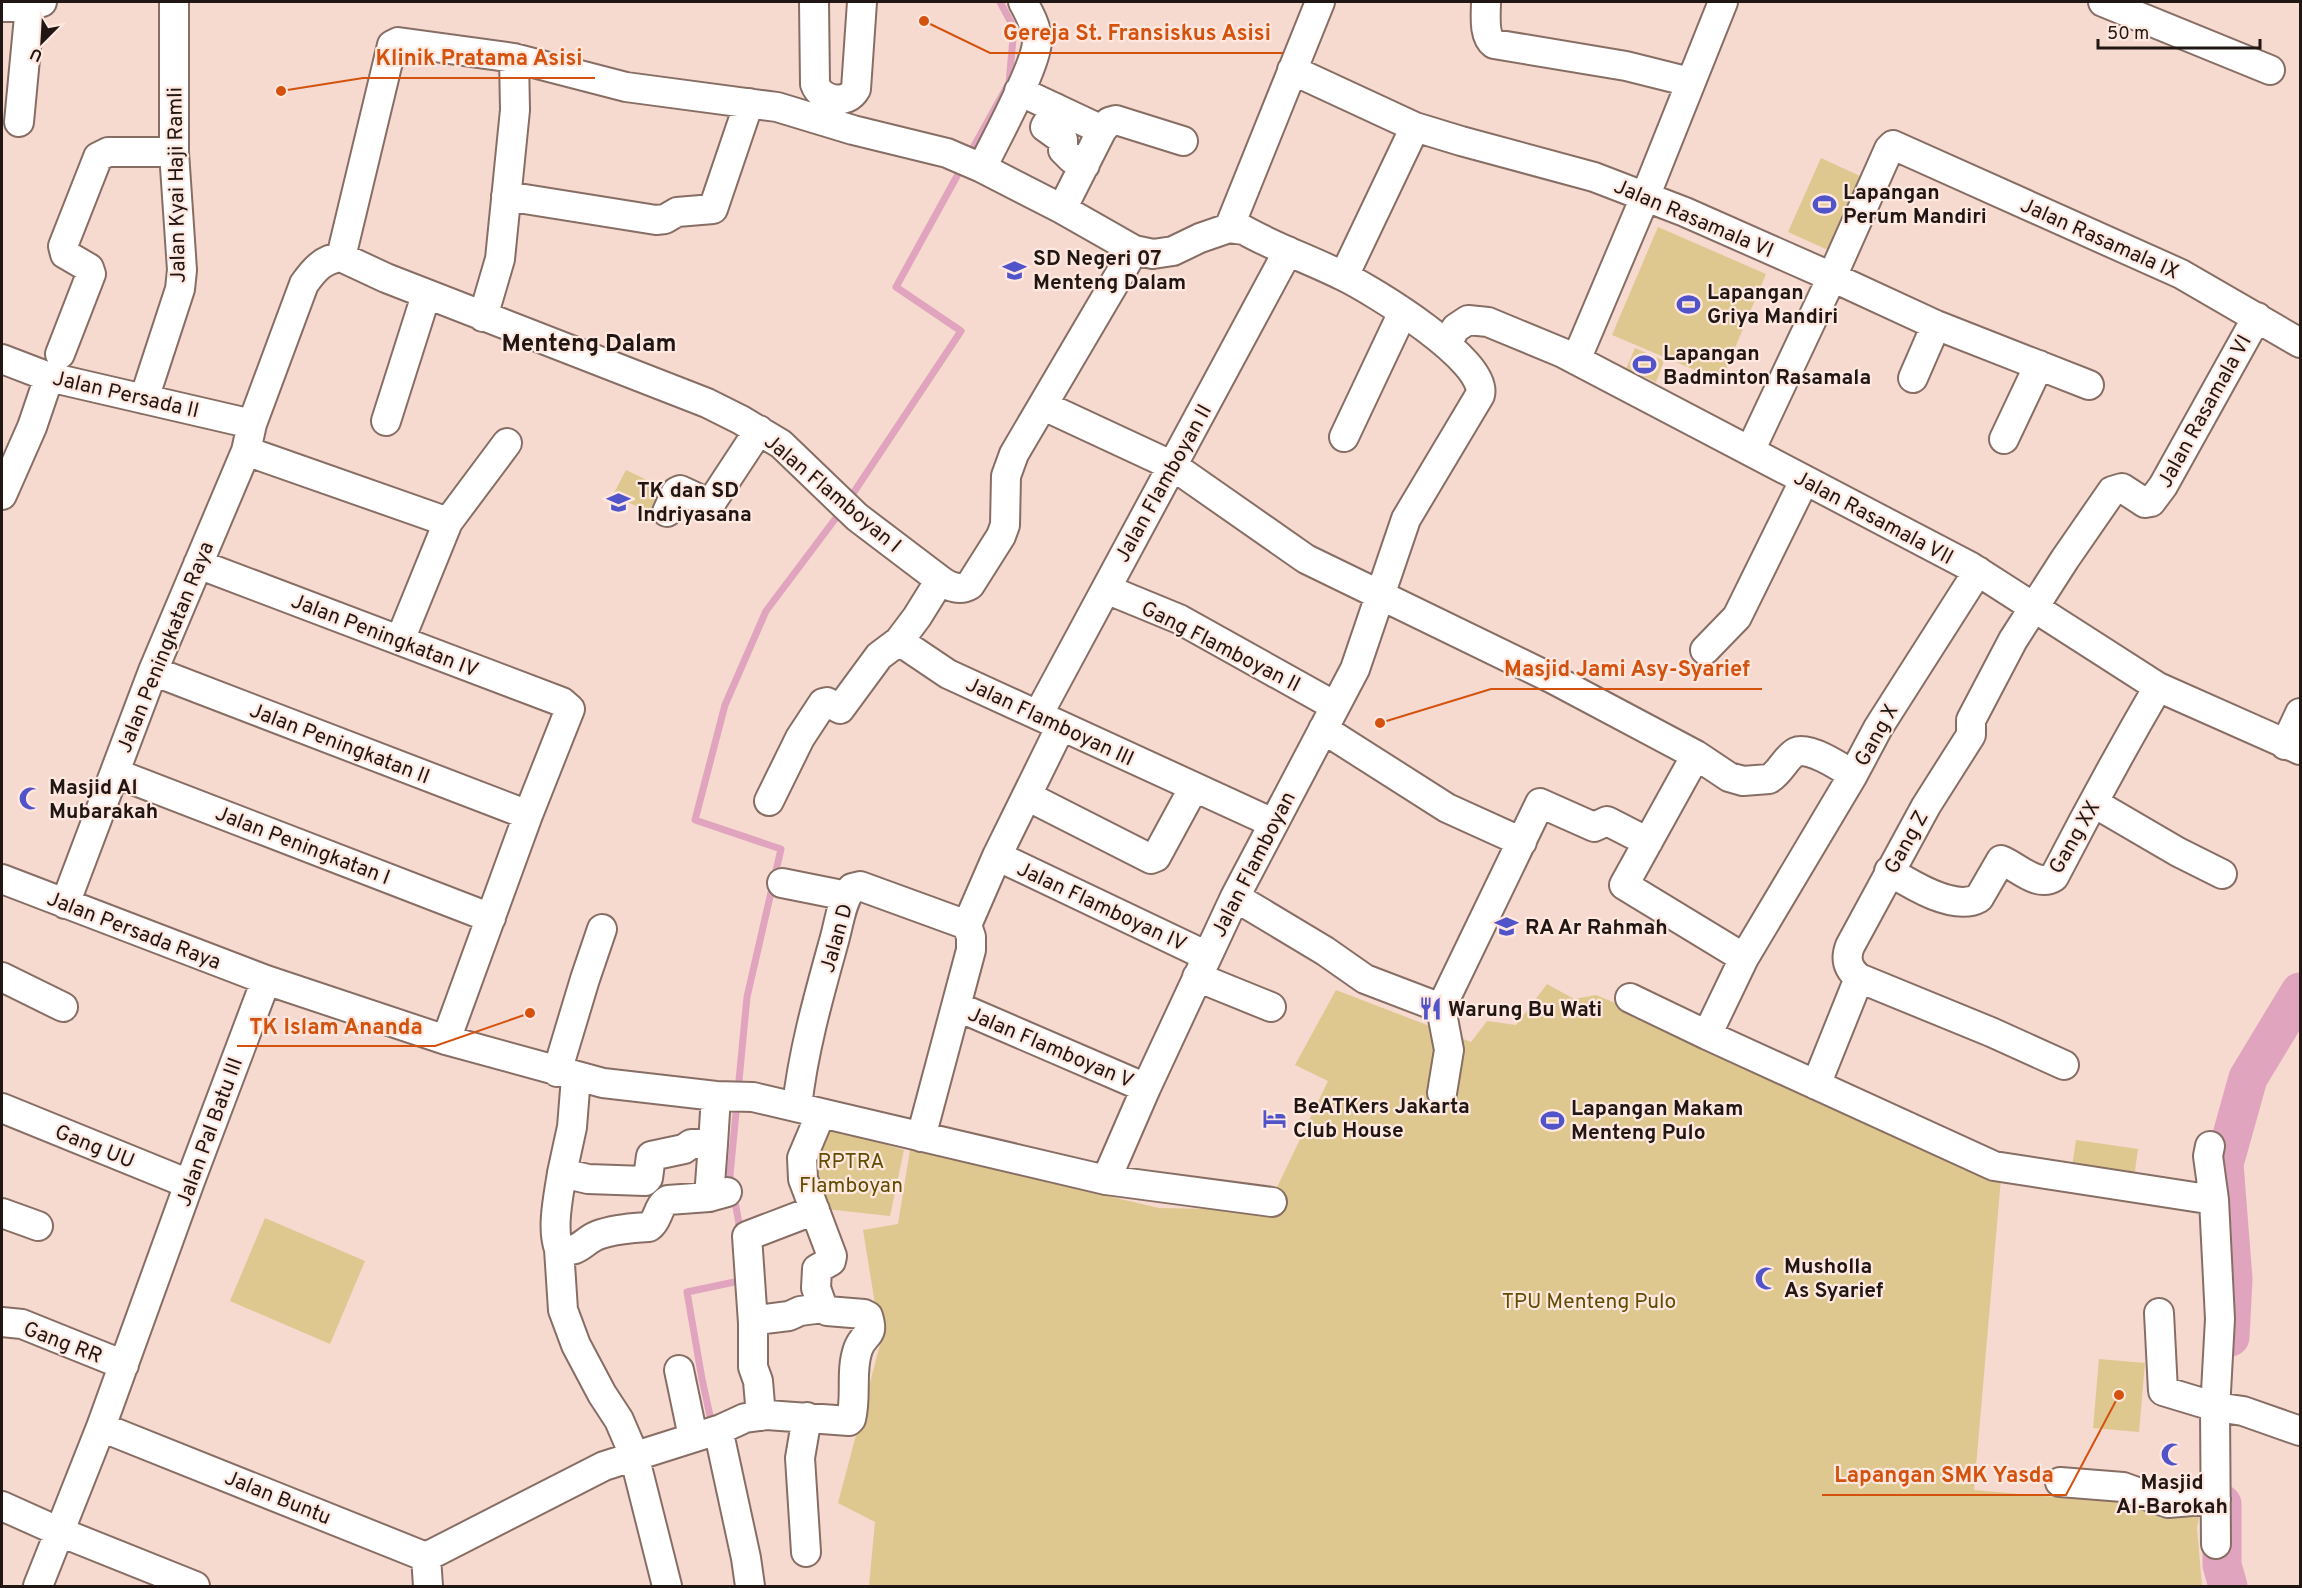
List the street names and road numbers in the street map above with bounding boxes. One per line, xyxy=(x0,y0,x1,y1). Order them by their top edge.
street label: Jalan Kyai Haji Ramli xyxy=(162,87,193,283)
street label: Jalan Rasamala VI xyxy=(1609,174,1777,265)
street label: Jalan Rasamala IX xyxy=(2016,192,2183,286)
street label: Jalan Rasamala VI xyxy=(2152,330,2259,493)
street label: Jalan Persada II xyxy=(50,365,202,425)
street label: Jalan Flamboyan II xyxy=(1110,400,1219,568)
street label: Jalan Flamboyan I xyxy=(758,429,906,559)
street label: Jalan Rasamala VII xyxy=(1789,465,1958,572)
street label: Jalan Peningkatan Raya xyxy=(112,538,221,757)
street label: Jalan Peningkatan IV xyxy=(287,588,482,685)
street label: Gang Flamboyan II xyxy=(1136,595,1305,699)
street label: Jalan Flamboyan III xyxy=(961,672,1138,773)
street label: Jalan Peningkatan II xyxy=(245,698,433,791)
street label: Gang X xyxy=(1849,700,1905,772)
street label: Jalan Flamboyan xyxy=(1206,787,1303,942)
street label: Gang XX xyxy=(2044,796,2107,879)
street label: Jalan Peningkatan I xyxy=(211,801,394,892)
street label: Gang Z xyxy=(1879,806,1936,879)
street label: Jalan Flamboyan IV xyxy=(1012,856,1191,959)
street label: Jalan Persada Raya xyxy=(43,886,224,977)
street label: Jalan D xyxy=(815,901,860,976)
street label: Jalan Flamboyan V xyxy=(963,1001,1138,1096)
street label: Jalan Pal Batu III xyxy=(171,1054,250,1211)
street label: Gang UU xyxy=(51,1119,138,1176)
street label: Gang RR xyxy=(19,1316,106,1371)
street label: Jalan Buntu xyxy=(220,1465,335,1532)

